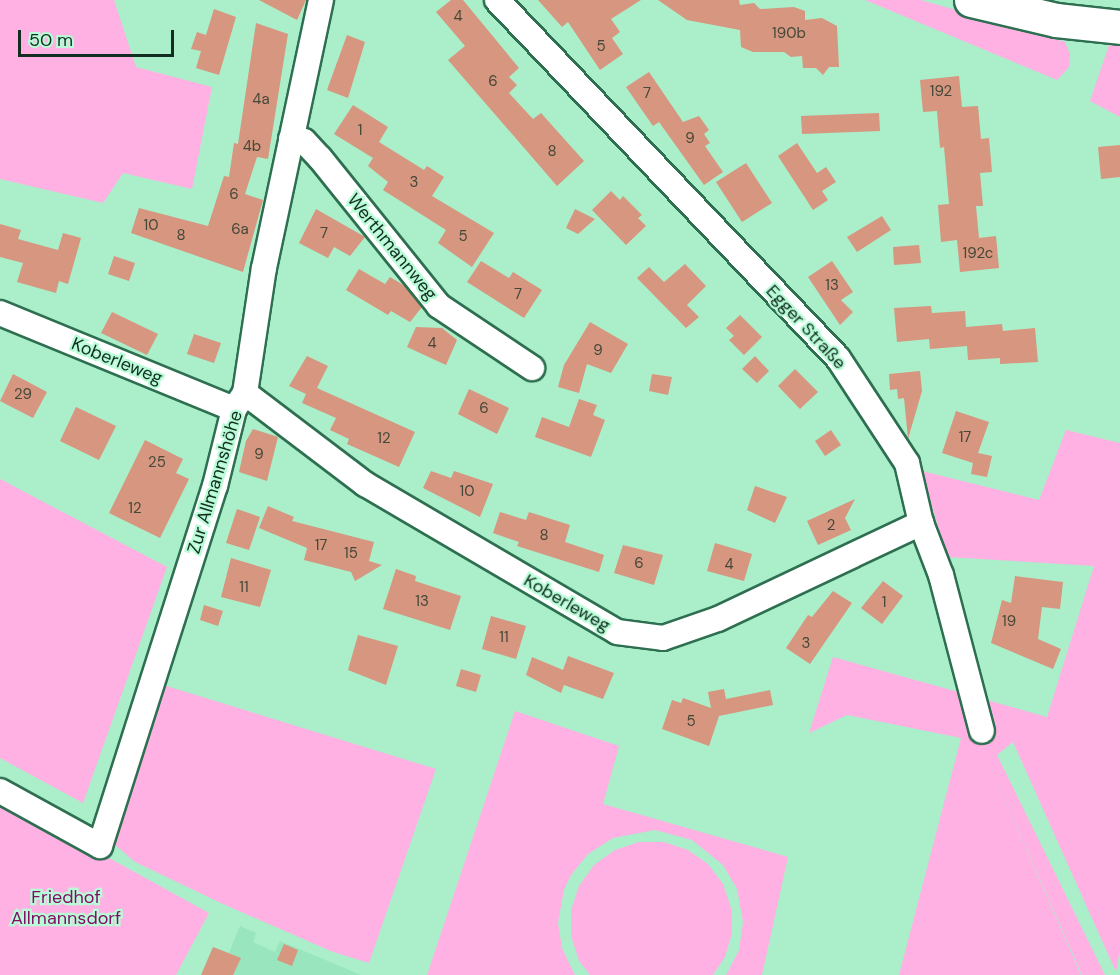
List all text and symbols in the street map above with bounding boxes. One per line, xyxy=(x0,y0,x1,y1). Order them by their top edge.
house number: 4 xyxy=(453,8,463,26)
scale bar xyxy=(21,18,177,56)
house number: 190b xyxy=(772,25,806,43)
text: 50 m xyxy=(29,28,73,52)
house number: 5 xyxy=(596,38,606,56)
house number: 6 xyxy=(488,73,498,91)
house number: 192 xyxy=(930,83,952,101)
house number: 7 xyxy=(643,85,651,103)
house number: 4a xyxy=(252,91,270,109)
house number: 1 xyxy=(358,122,362,140)
house number: 9 xyxy=(685,130,695,148)
house number: 4b xyxy=(243,138,261,156)
house number: 8 xyxy=(547,143,557,161)
house number: 3 xyxy=(410,174,418,192)
house number: 6 xyxy=(229,186,239,204)
street label: Werthmannweg xyxy=(342,189,442,305)
house number: 10 xyxy=(144,217,158,235)
house number: 6a xyxy=(231,221,249,239)
house number: 7 xyxy=(320,225,328,243)
house number: 8 xyxy=(176,227,186,245)
house number: 5 xyxy=(458,228,468,246)
house number: 192c xyxy=(963,245,993,263)
house number: 13 xyxy=(825,277,839,295)
street label: Egger Straße xyxy=(761,280,851,374)
house number: 7 xyxy=(514,286,522,304)
street label: Koberleweg xyxy=(68,333,166,389)
house number: 4 xyxy=(427,335,437,353)
house number: 9 xyxy=(593,342,603,360)
house number: 29 xyxy=(14,386,32,404)
house number: 6 xyxy=(479,400,489,418)
street label: Zur Allmannshöhe xyxy=(183,408,247,556)
house number: 17 xyxy=(959,429,971,447)
house number: 12 xyxy=(377,430,391,448)
house number: 9 xyxy=(254,446,264,464)
house number: 25 xyxy=(148,454,166,472)
house number: 10 xyxy=(460,483,474,501)
house number: 12 xyxy=(128,500,142,518)
house number: 2 xyxy=(827,517,835,535)
house number: 8 xyxy=(539,527,549,545)
house number: 17 xyxy=(315,537,327,555)
house number: 15 xyxy=(344,545,358,563)
house number: 6 xyxy=(634,555,644,573)
house number: 4 xyxy=(724,556,734,574)
street label: Koberleweg xyxy=(520,570,614,636)
house number: 11 xyxy=(239,579,249,597)
house number: 13 xyxy=(415,593,429,611)
house number: 1 xyxy=(882,594,886,612)
house number: 19 xyxy=(1002,613,1016,631)
house number: 11 xyxy=(499,629,509,647)
house number: 3 xyxy=(802,635,810,653)
house number: 5 xyxy=(686,713,696,731)
park label: Friedhof Allmannsdorf xyxy=(11,887,121,930)

